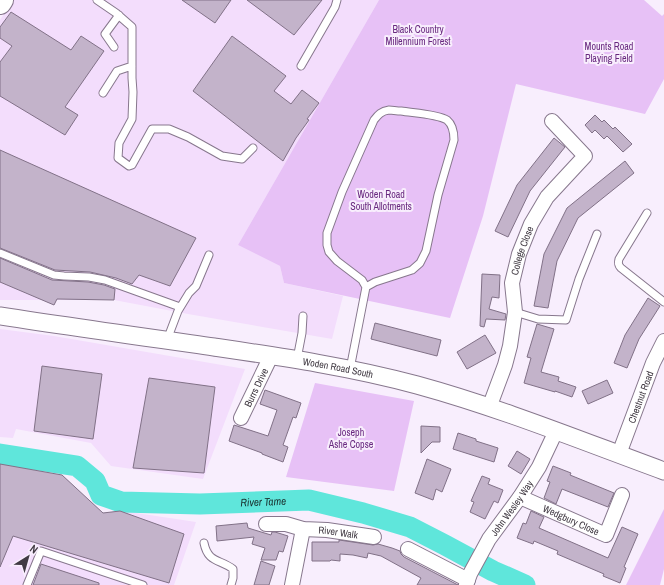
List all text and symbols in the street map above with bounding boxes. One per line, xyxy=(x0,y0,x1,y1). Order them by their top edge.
park label: Black Country Millennium Forest xyxy=(385,23,451,48)
park label: Mounts Road Playing Field xyxy=(585,40,633,65)
park label: Woden Road South Allotments xyxy=(350,188,412,213)
street label: College Close xyxy=(508,224,536,276)
street label: Woden Road South xyxy=(302,354,375,381)
street label: Burrs Drive xyxy=(241,365,271,409)
street label: Chestnut Road xyxy=(625,369,656,425)
park label: Joseph Ashe Copse xyxy=(328,426,374,451)
street label: John Wesley Way xyxy=(487,477,536,538)
water label: River Tame xyxy=(240,494,286,510)
street label: Wedgbury Close xyxy=(541,501,602,538)
street label: River Walk xyxy=(318,523,360,541)
north arrow xyxy=(8,537,48,577)
text: N xyxy=(27,541,41,557)

